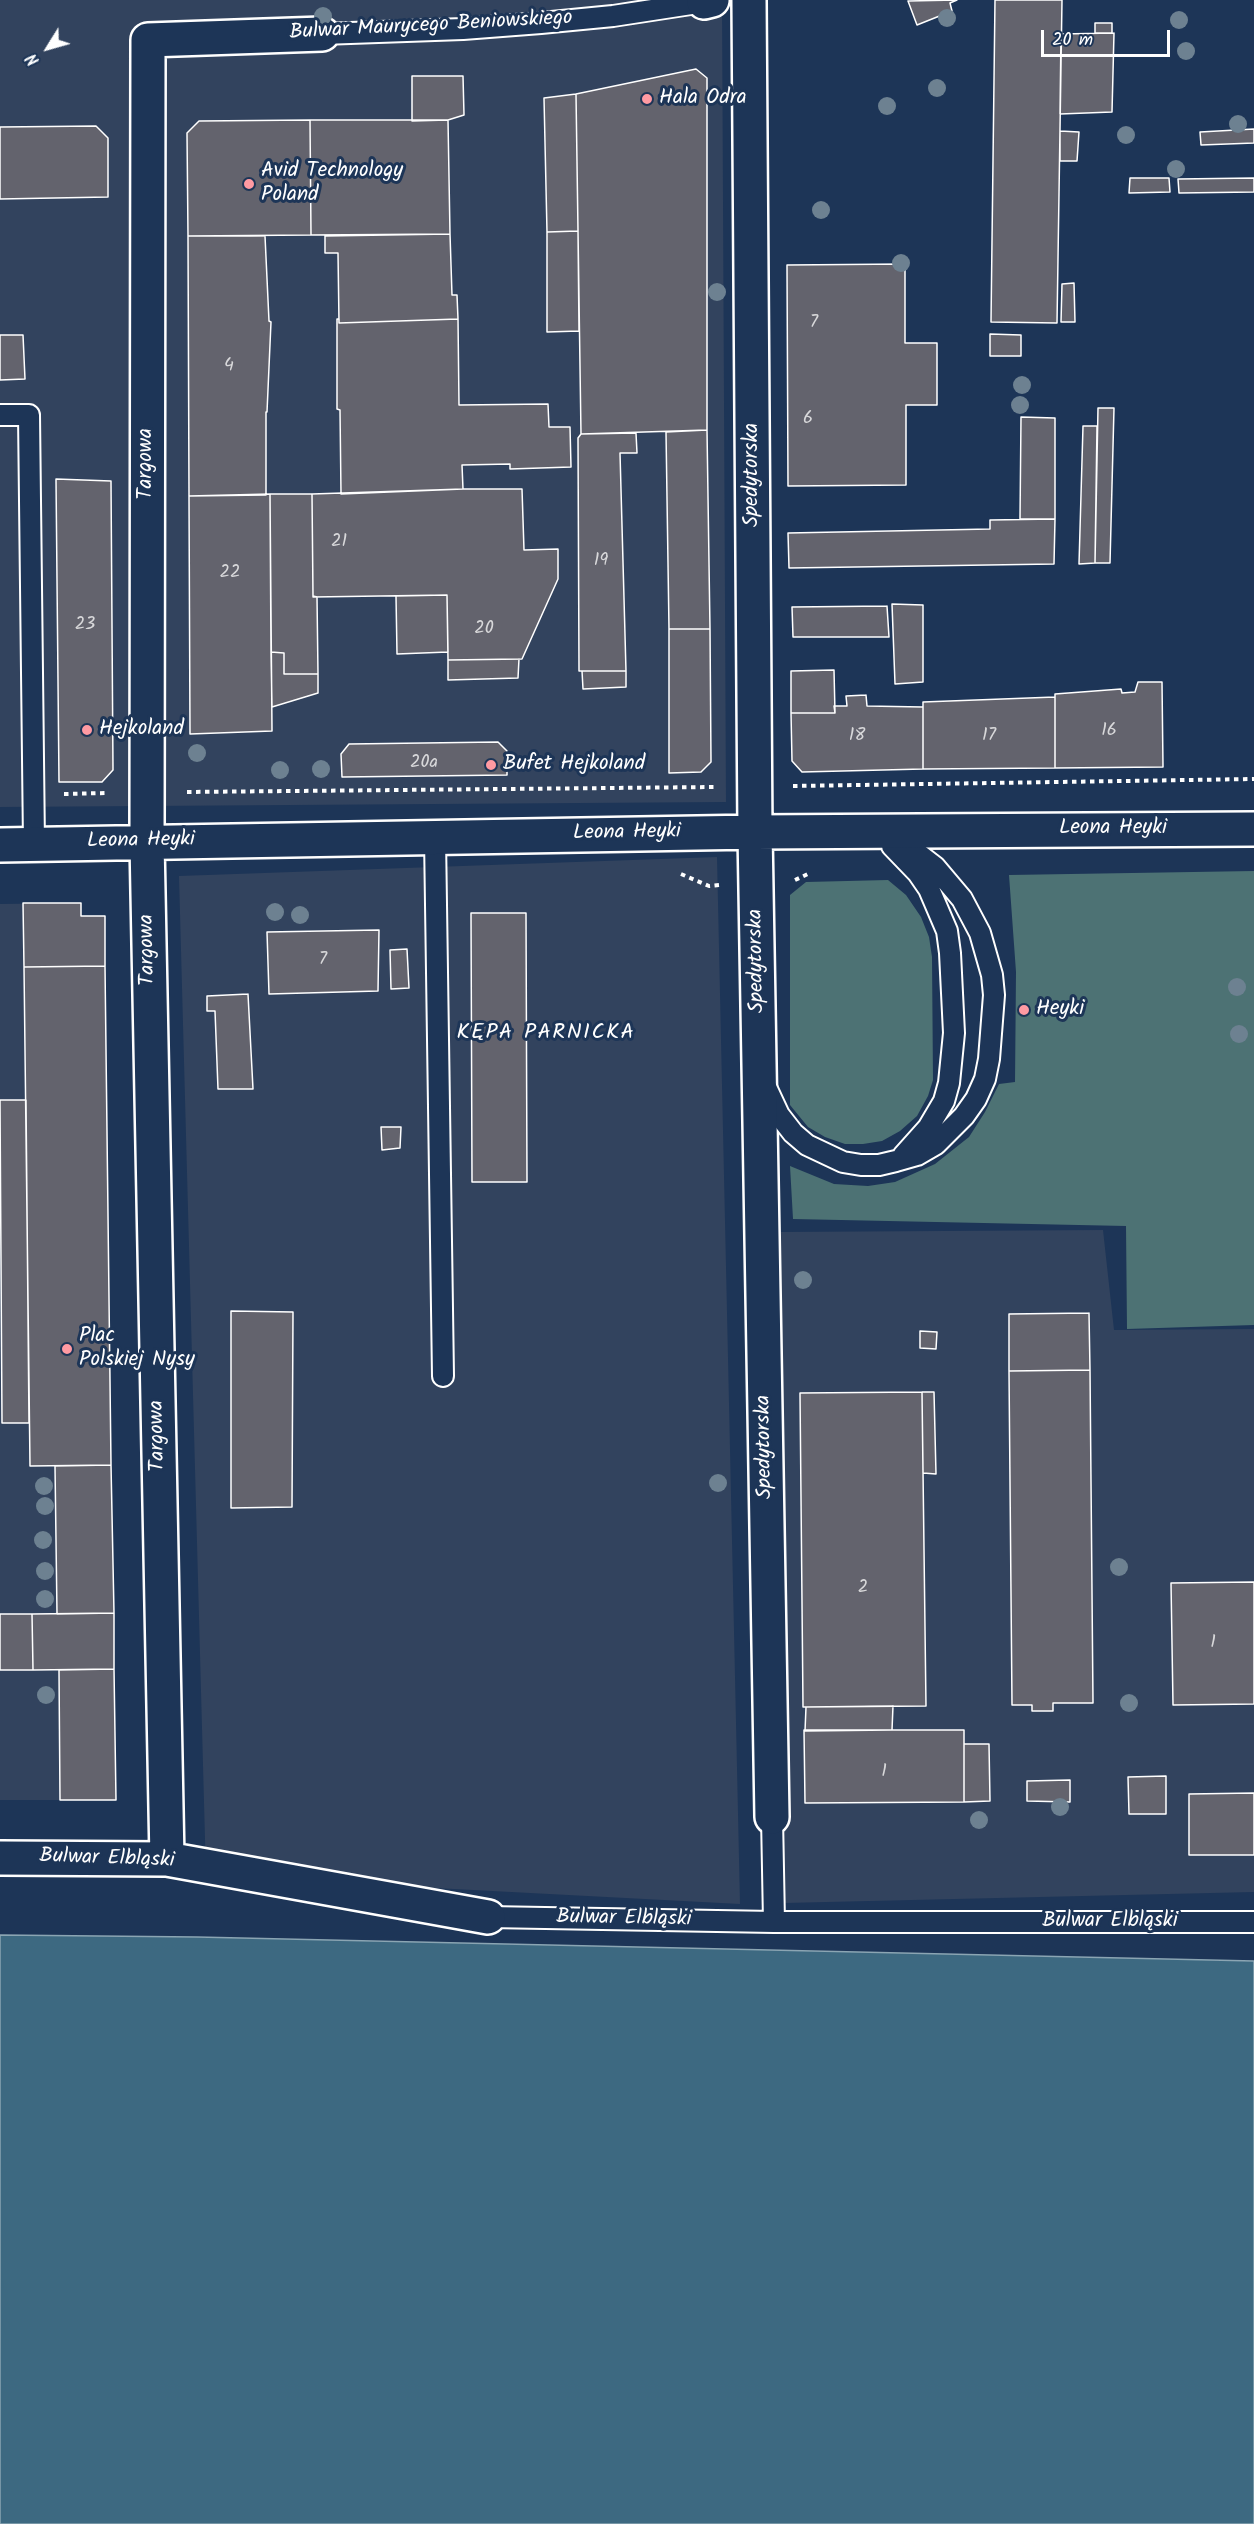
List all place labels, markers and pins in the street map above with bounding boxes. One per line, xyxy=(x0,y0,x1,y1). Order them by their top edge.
place label: Hala Odra xyxy=(659,86,746,112)
marker: Hala Odra xyxy=(640,92,654,106)
place label: Avid Technology Poland xyxy=(261,159,403,209)
marker: Avid Technology Poland xyxy=(242,177,256,191)
place label: Hejkoland xyxy=(99,717,184,743)
marker: Hejkoland xyxy=(80,723,94,737)
place label: Bufet Hejkoland xyxy=(503,752,645,778)
marker: Bufet Hejkoland xyxy=(484,758,498,772)
place label: Heyki xyxy=(1036,997,1084,1023)
marker: Heyki xyxy=(1017,1003,1031,1017)
place label: Plac Polskiej Nysy xyxy=(79,1324,195,1374)
marker: Plac Polskiej Nysy xyxy=(60,1342,74,1356)

